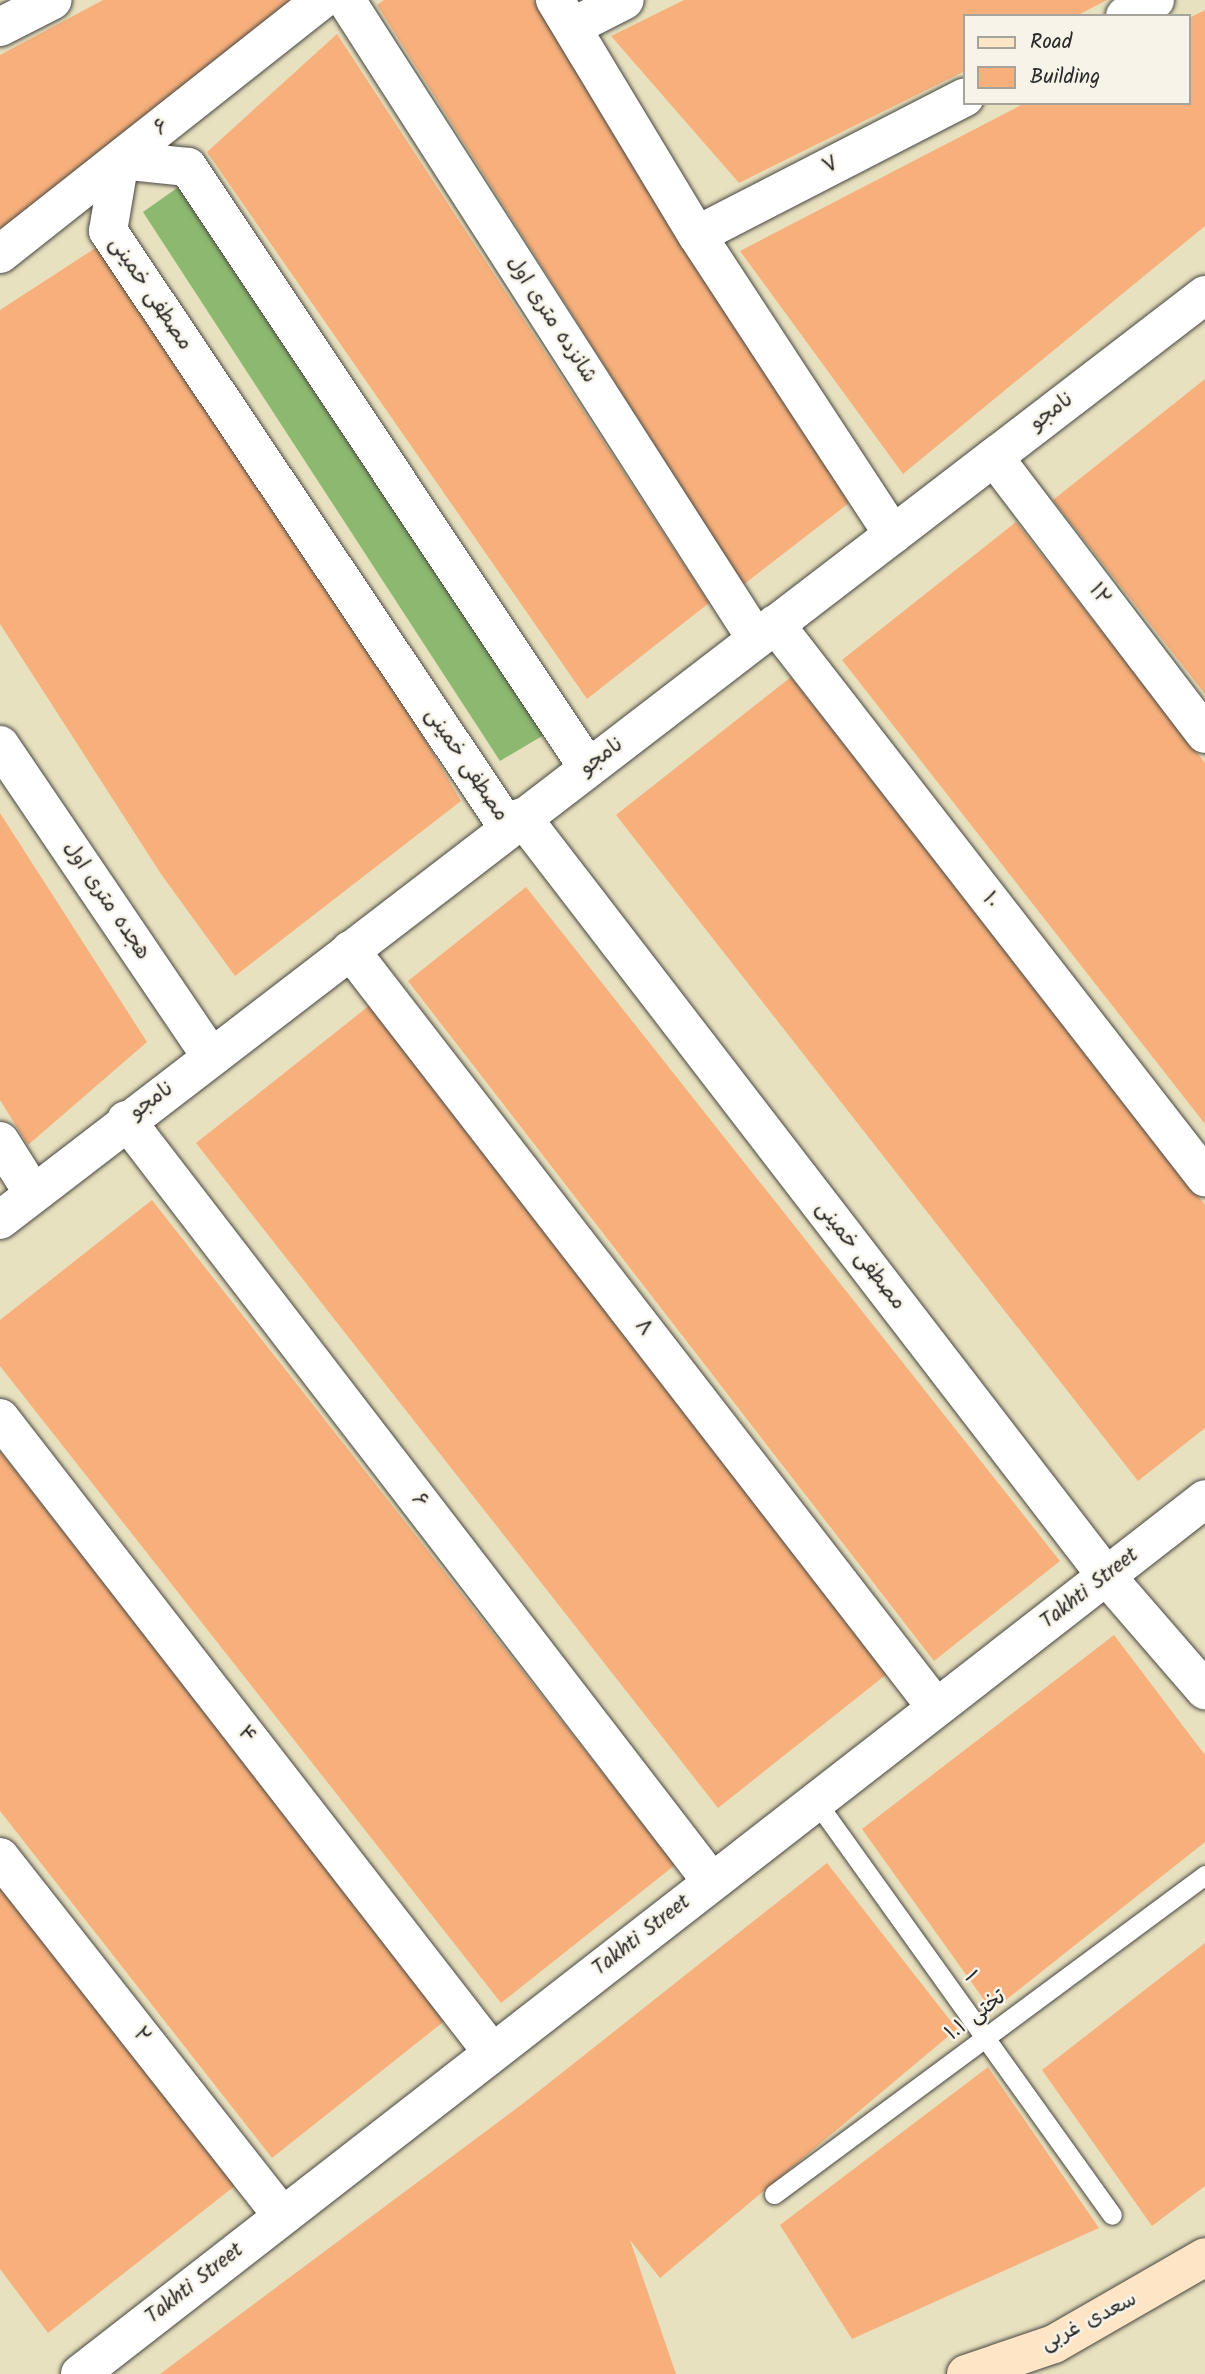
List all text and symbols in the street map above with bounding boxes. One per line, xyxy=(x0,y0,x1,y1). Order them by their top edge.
legend xyxy=(964,14,1191,105)
text: Road xyxy=(1030,26,1072,59)
text: Building xyxy=(1030,61,1100,94)
street label: ۶ xyxy=(149,114,175,142)
street label: ۷ xyxy=(819,151,843,181)
street label: مصطفی خمینی xyxy=(103,233,197,355)
street label: شانزده متری اول xyxy=(501,252,601,388)
street label: نامجو xyxy=(1026,388,1078,436)
street label: ۱۲ xyxy=(1082,579,1116,611)
street label: مصطفی خمینی xyxy=(419,704,513,826)
street label: نامجو xyxy=(576,733,628,781)
street label: هجده متری اول xyxy=(57,837,155,965)
street label: ۱۰ xyxy=(976,888,1004,914)
street label: نامجو xyxy=(125,1077,179,1125)
street label: مصطفی خمینی xyxy=(810,1197,910,1315)
street label: ۸ xyxy=(629,1314,657,1342)
street label: ۶ xyxy=(405,1488,433,1514)
street label: Takhti Street xyxy=(1036,1543,1144,1635)
street label: ۴ xyxy=(231,1721,261,1749)
street label: Takhti Street xyxy=(588,1890,696,1982)
street label: ۱ xyxy=(958,1967,982,1987)
street label: تختی ۱.۱ xyxy=(941,1985,1011,2047)
street label: ۲ xyxy=(127,2023,155,2049)
street label: Takhti Street xyxy=(141,2238,249,2330)
street label: سعدی غربی xyxy=(1037,2287,1141,2357)

